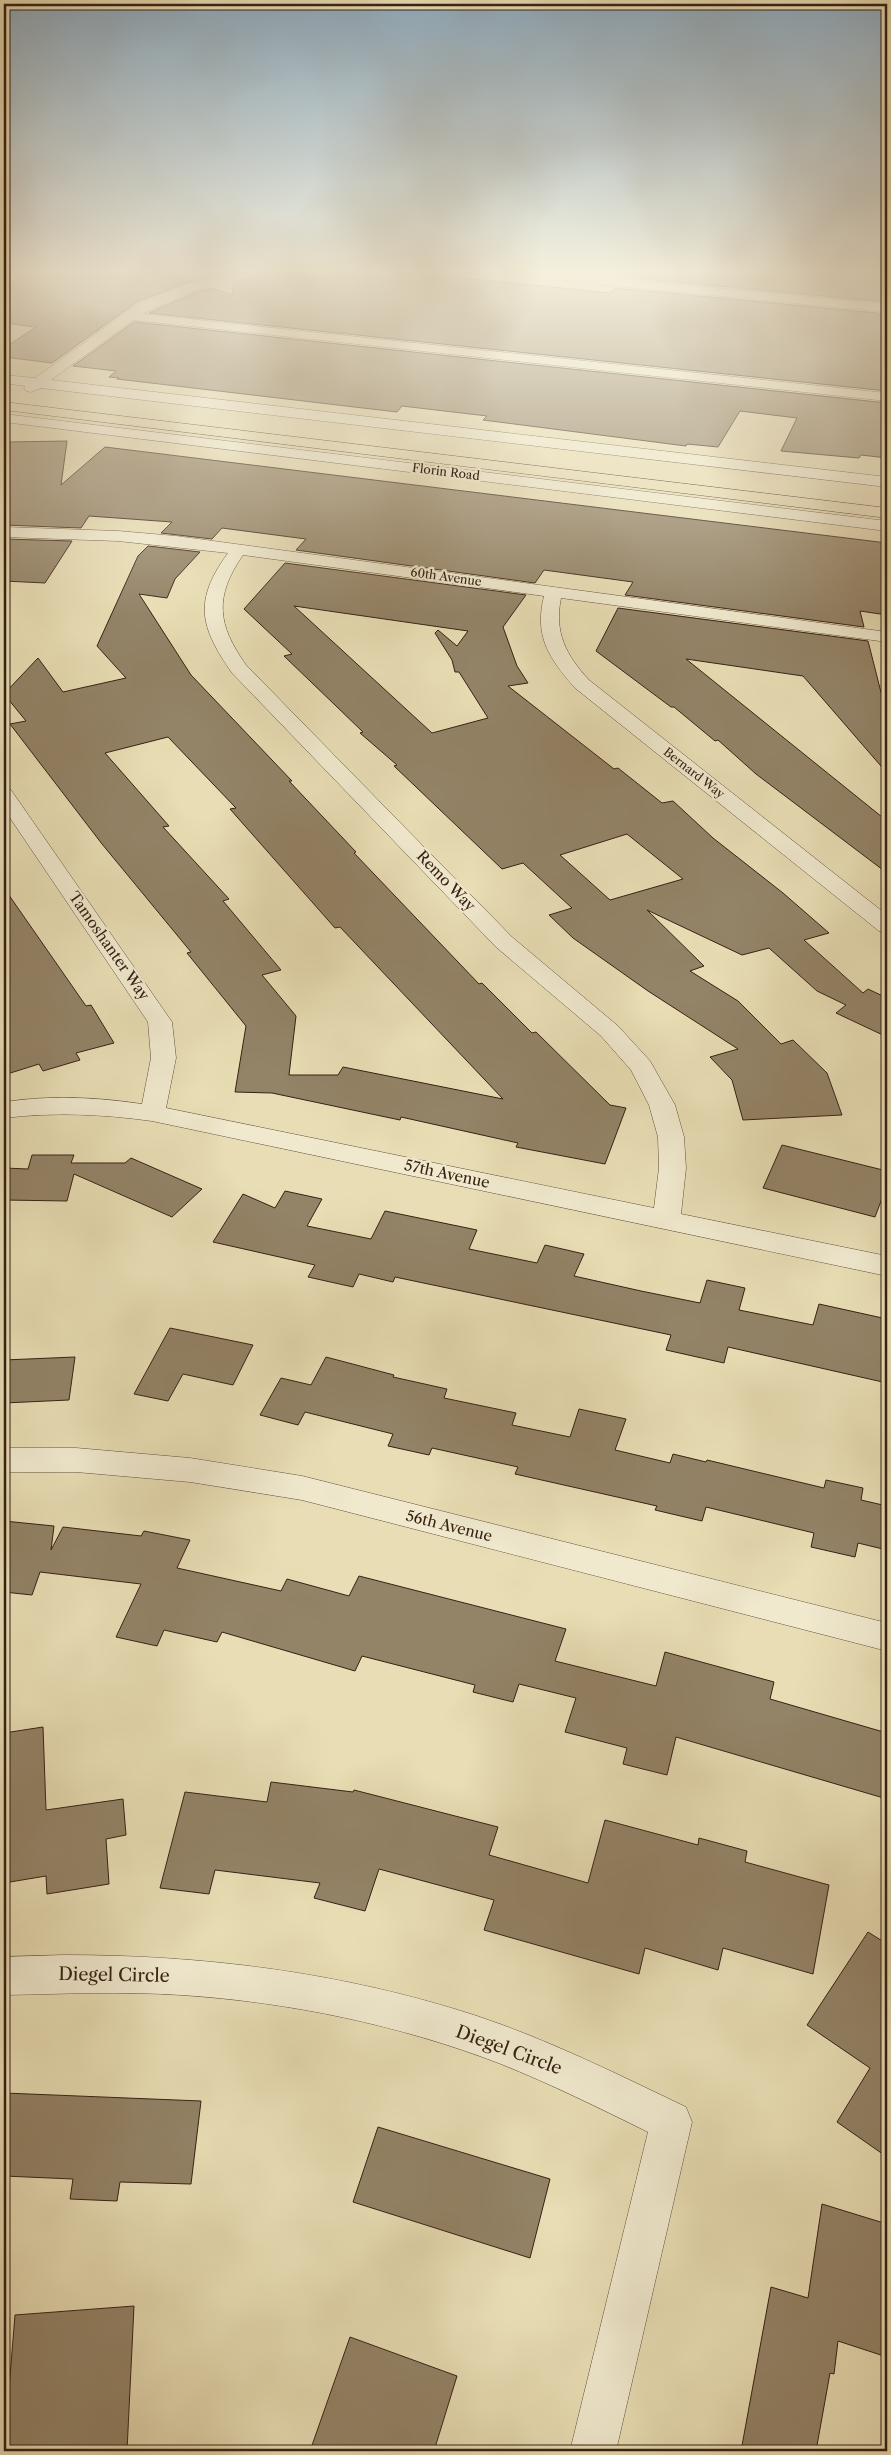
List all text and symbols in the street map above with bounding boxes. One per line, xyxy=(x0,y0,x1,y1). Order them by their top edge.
street label: Florin Road xyxy=(412,460,481,483)
street label: 60th Avenue xyxy=(409,564,483,589)
street label: Bernard Way xyxy=(661,744,728,801)
street label: Remo Way xyxy=(413,846,480,915)
street label: Tamoshanter Way xyxy=(65,888,154,1004)
street label: 57th Avenue xyxy=(403,1155,492,1192)
street label: 56th Avenue xyxy=(404,1506,494,1545)
street label: Diegel Circle xyxy=(58,1963,170,1987)
street label: Diegel Circle xyxy=(453,2021,565,2079)

